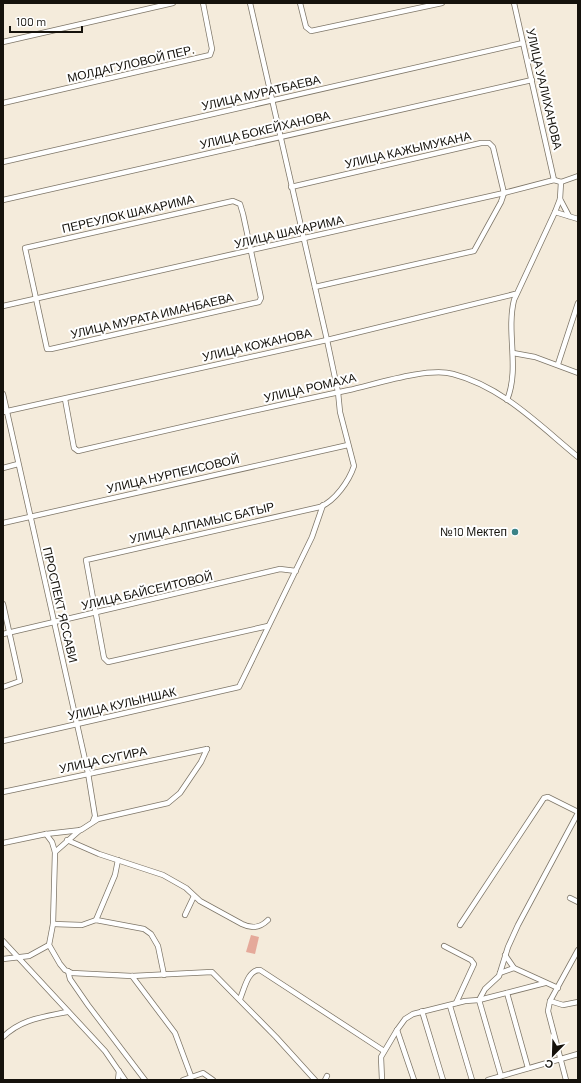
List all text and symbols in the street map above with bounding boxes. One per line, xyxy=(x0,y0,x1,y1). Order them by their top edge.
scale bar xyxy=(10,8,82,34)
text: 100 m xyxy=(16,14,46,28)
street label: УЛИЦА УАЛИХАНОВА xyxy=(523,27,566,151)
street label: МОЛДАГУЛОВОЙ ПЕР. xyxy=(66,42,196,85)
street label: УЛИЦА МУРАТБАЕВА xyxy=(200,72,322,113)
street label: УЛИЦА БОКЕЙХАНОВА xyxy=(198,107,332,152)
street label: УЛИЦА КАЖЫМУКАНА xyxy=(343,128,472,171)
street label: ПЕРЕУЛОК ШАКАРИМА xyxy=(60,191,195,235)
street label: УЛИЦА ШАКАРИМА xyxy=(233,212,345,251)
street label: УЛИЦА МУРАТА ИМАНБАЕВА xyxy=(69,289,235,342)
street label: УЛИЦА КОЖАНОВА xyxy=(201,325,313,364)
street label: УЛИЦА РОМАХА xyxy=(262,370,357,405)
street label: УЛИЦА НУРПЕИСОВОЙ xyxy=(105,451,241,496)
street label: УЛИЦА АЛПАМЫС БАТЫР xyxy=(128,499,276,546)
place label: №10 Мектеп xyxy=(440,524,507,538)
marker: №10 Мектеп xyxy=(510,527,520,537)
street label: ПРОСПЕКТ ЯССАВИ xyxy=(41,546,81,664)
street label: УЛИЦА БАЙСЕИТОВОЙ xyxy=(80,568,214,613)
street label: УЛИЦА КУЛЫНШАК xyxy=(66,684,177,723)
street label: УЛИЦА СУГИРА xyxy=(58,743,148,776)
north arrow xyxy=(533,1035,573,1075)
text: С xyxy=(543,1057,555,1072)

